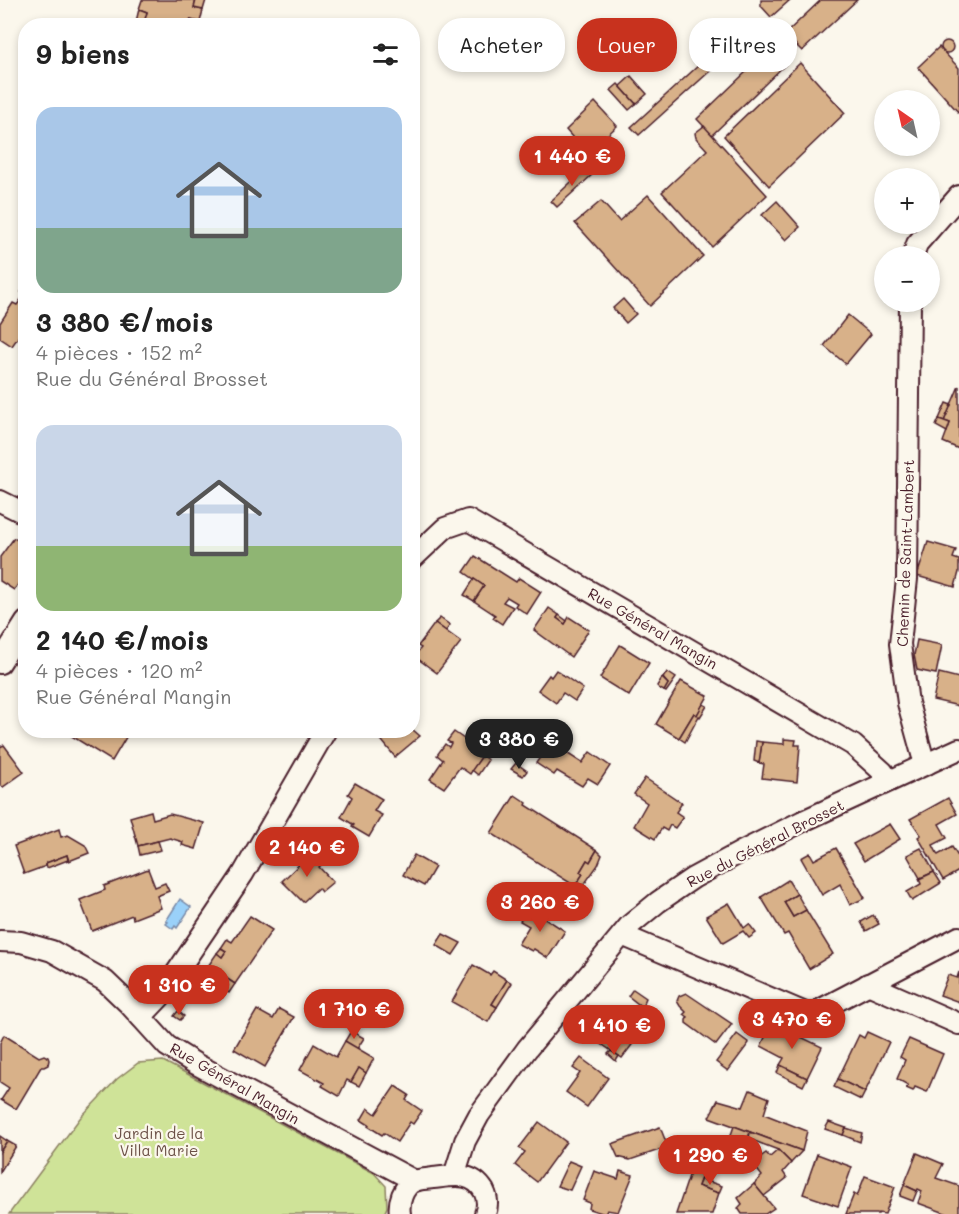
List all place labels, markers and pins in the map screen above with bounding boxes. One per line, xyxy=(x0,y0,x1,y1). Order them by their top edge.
pin: 1 440 € xyxy=(517,136,627,187)
pin: 3 380 € xyxy=(464,719,574,770)
pin: 2 140 € xyxy=(252,827,362,878)
pin: 3 260 € xyxy=(485,882,595,933)
pin: 1 310 € xyxy=(124,965,234,1016)
pin: 1 710 € xyxy=(299,989,409,1040)
pin: 3 470 € xyxy=(737,999,847,1050)
pin: 1 410 € xyxy=(559,1005,669,1056)
pin: 1 290 € xyxy=(655,1135,765,1186)

